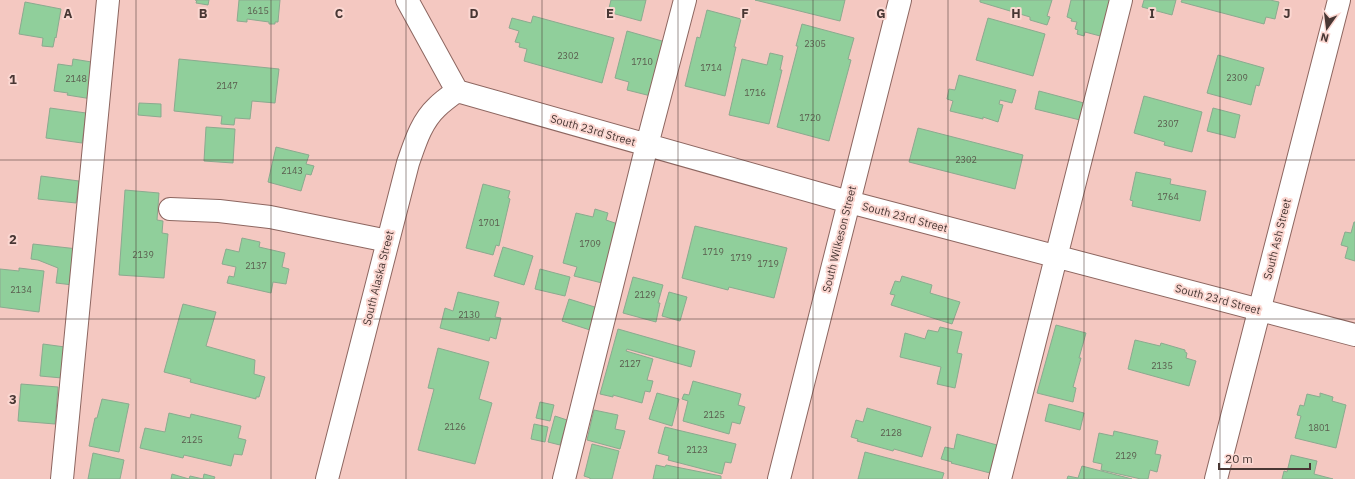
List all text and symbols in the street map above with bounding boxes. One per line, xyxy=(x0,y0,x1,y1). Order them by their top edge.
text: A xyxy=(64,5,73,22)
text: B xyxy=(199,5,208,22)
house number: 1615 xyxy=(247,5,269,16)
text: C xyxy=(335,5,344,22)
text: D xyxy=(469,5,479,22)
text: E xyxy=(606,5,614,22)
text: F xyxy=(741,5,749,22)
text: G xyxy=(876,5,886,22)
text: H xyxy=(1011,5,1021,22)
text: I xyxy=(1149,5,1155,22)
text: J xyxy=(1283,5,1291,22)
north arrow xyxy=(1307,8,1347,48)
text: N xyxy=(1319,30,1330,45)
house number: 2305 xyxy=(804,38,826,49)
house number: 2302 xyxy=(557,50,579,61)
house number: 1710 xyxy=(631,56,653,67)
house number: 1714 xyxy=(700,62,722,73)
text: 1 xyxy=(9,71,17,88)
house number: 2309 xyxy=(1226,72,1248,83)
house number: 2148 xyxy=(65,73,87,84)
house number: 2147 xyxy=(216,80,238,91)
house number: 1716 xyxy=(744,87,766,98)
street label: South 23rd Street xyxy=(549,111,637,149)
house number: 1720 xyxy=(799,112,821,123)
house number: 2307 xyxy=(1157,118,1179,129)
house number: 2302 xyxy=(955,154,977,165)
house number: 2143 xyxy=(281,165,303,176)
street label: South Wilkeson Street xyxy=(819,184,859,294)
house number: 1764 xyxy=(1157,191,1179,202)
street label: South Ash Street xyxy=(1260,197,1294,281)
street label: South 23rd Street xyxy=(861,199,949,235)
house number: 1701 xyxy=(478,217,500,228)
street label: South Alaska Street xyxy=(359,229,397,327)
text: 2 xyxy=(9,231,17,248)
house number: 1709 xyxy=(579,238,601,249)
house number: 1719 xyxy=(702,246,724,257)
house number: 2139 xyxy=(132,249,154,260)
house number: 1719 xyxy=(730,252,752,263)
house number: 1719 xyxy=(757,258,779,269)
house number: 2137 xyxy=(245,260,267,271)
street label: South 23rd Street xyxy=(1174,281,1262,317)
house number: 2134 xyxy=(10,284,32,295)
house number: 2129 xyxy=(634,289,656,300)
house number: 2130 xyxy=(458,309,480,320)
house number: 2127 xyxy=(619,358,641,369)
house number: 2135 xyxy=(1151,360,1173,371)
text: 3 xyxy=(9,391,17,408)
house number: 2125 xyxy=(703,409,725,420)
house number: 2126 xyxy=(444,421,466,432)
house number: 1801 xyxy=(1308,422,1330,433)
house number: 2128 xyxy=(880,427,902,438)
house number: 2125 xyxy=(181,434,203,445)
house number: 2123 xyxy=(686,444,708,455)
scale bar xyxy=(1219,445,1310,471)
house number: 2129 xyxy=(1115,450,1137,461)
text: 20 m xyxy=(1225,451,1253,466)

